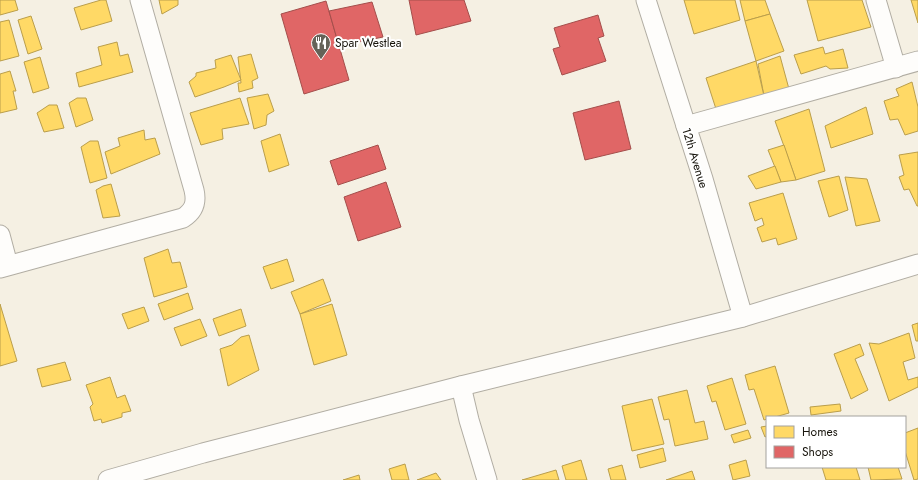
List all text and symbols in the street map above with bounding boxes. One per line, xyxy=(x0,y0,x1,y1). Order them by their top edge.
restaurant icon: Spar Westlea xyxy=(310,32,332,60)
place label: Spar Westlea xyxy=(335,34,402,52)
street label: 12th Avenue xyxy=(677,126,713,190)
legend xyxy=(766,416,906,468)
text: Homes xyxy=(802,423,838,441)
text: Shops xyxy=(802,443,833,461)

